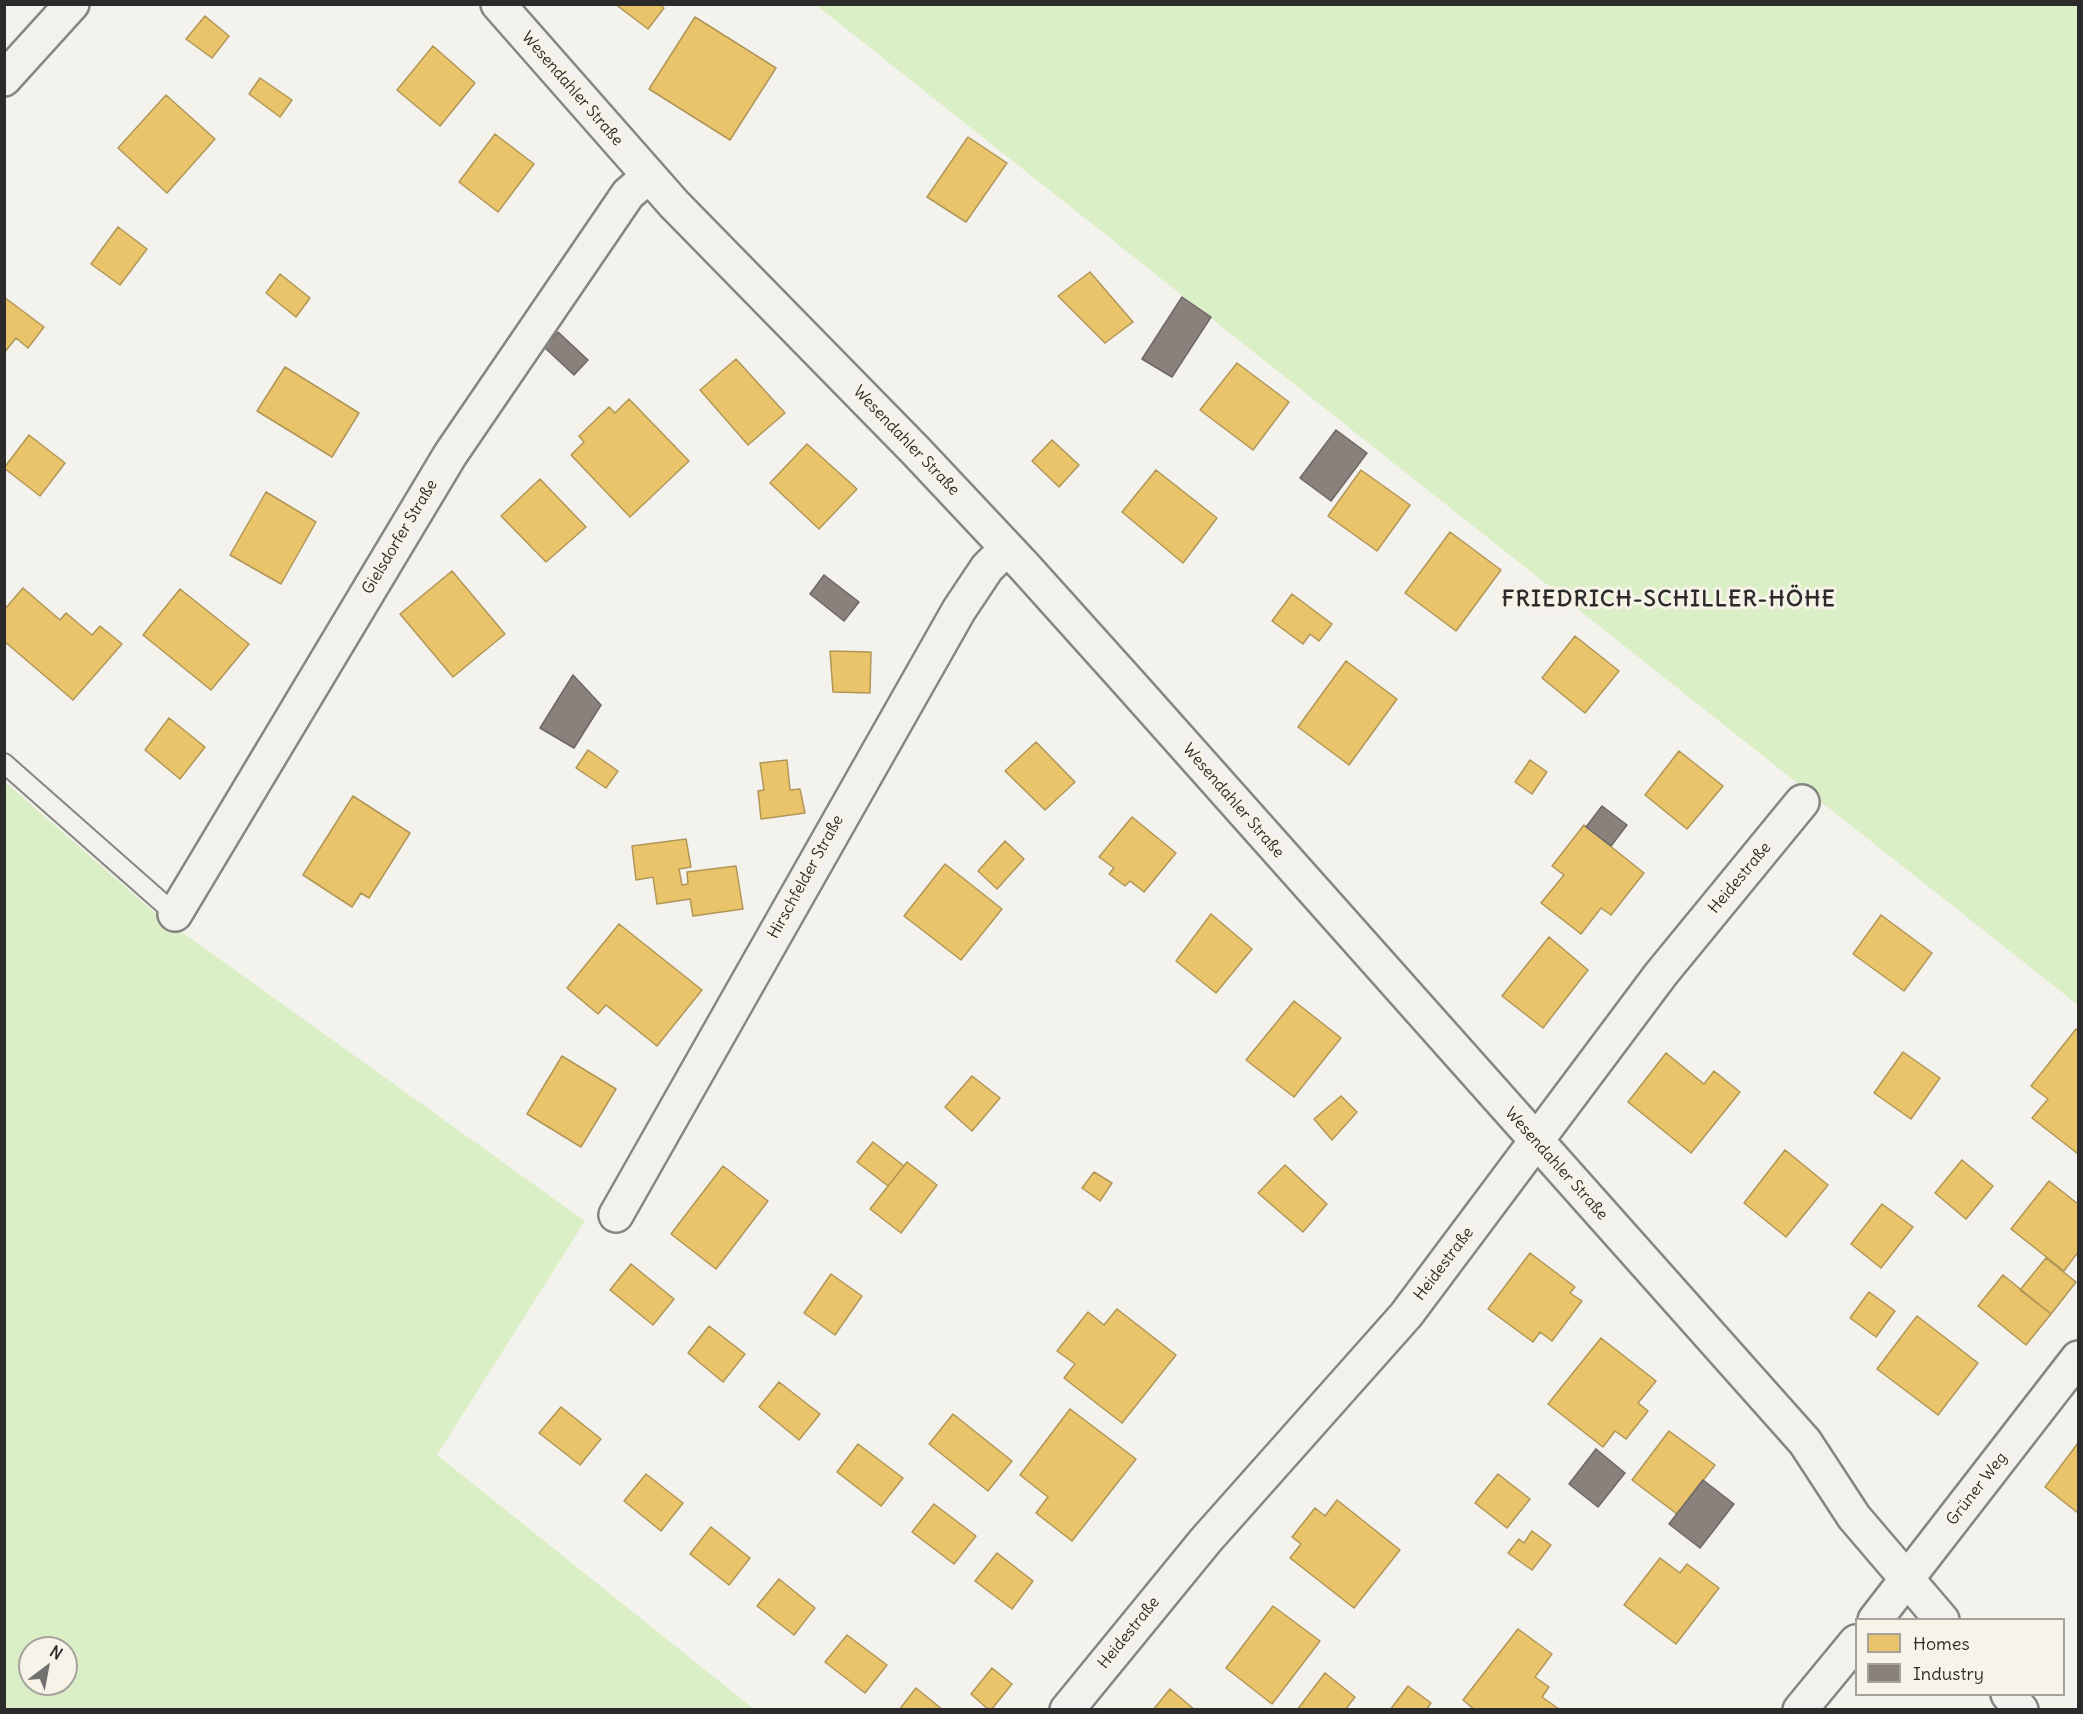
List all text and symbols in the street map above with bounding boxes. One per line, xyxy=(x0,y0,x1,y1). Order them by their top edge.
street label: Wesendahler Straße xyxy=(517,28,627,150)
street label: Wesendahler Straße xyxy=(849,382,963,500)
street label: Gielsdorfer Straße xyxy=(358,476,442,598)
district label: FRIEDRICH-SCHILLER-HÖHE xyxy=(1502,587,1836,613)
street label: Wesendahler Straße xyxy=(1178,740,1288,862)
street label: Hirschfelder Straße xyxy=(764,812,848,942)
street label: Heidestraße xyxy=(1705,838,1775,918)
street label: Wesendahler Straße xyxy=(1500,1104,1612,1224)
street label: Heidestraße xyxy=(1410,1223,1478,1305)
street label: Grüner Weg xyxy=(1943,1449,2011,1529)
street label: Heidestraße xyxy=(1094,1593,1164,1673)
legend xyxy=(1855,1618,2065,1696)
text: Homes xyxy=(1913,1632,1970,1655)
north arrow xyxy=(18,1636,78,1696)
text: N xyxy=(46,1641,66,1664)
text: Industry xyxy=(1913,1662,1984,1685)

